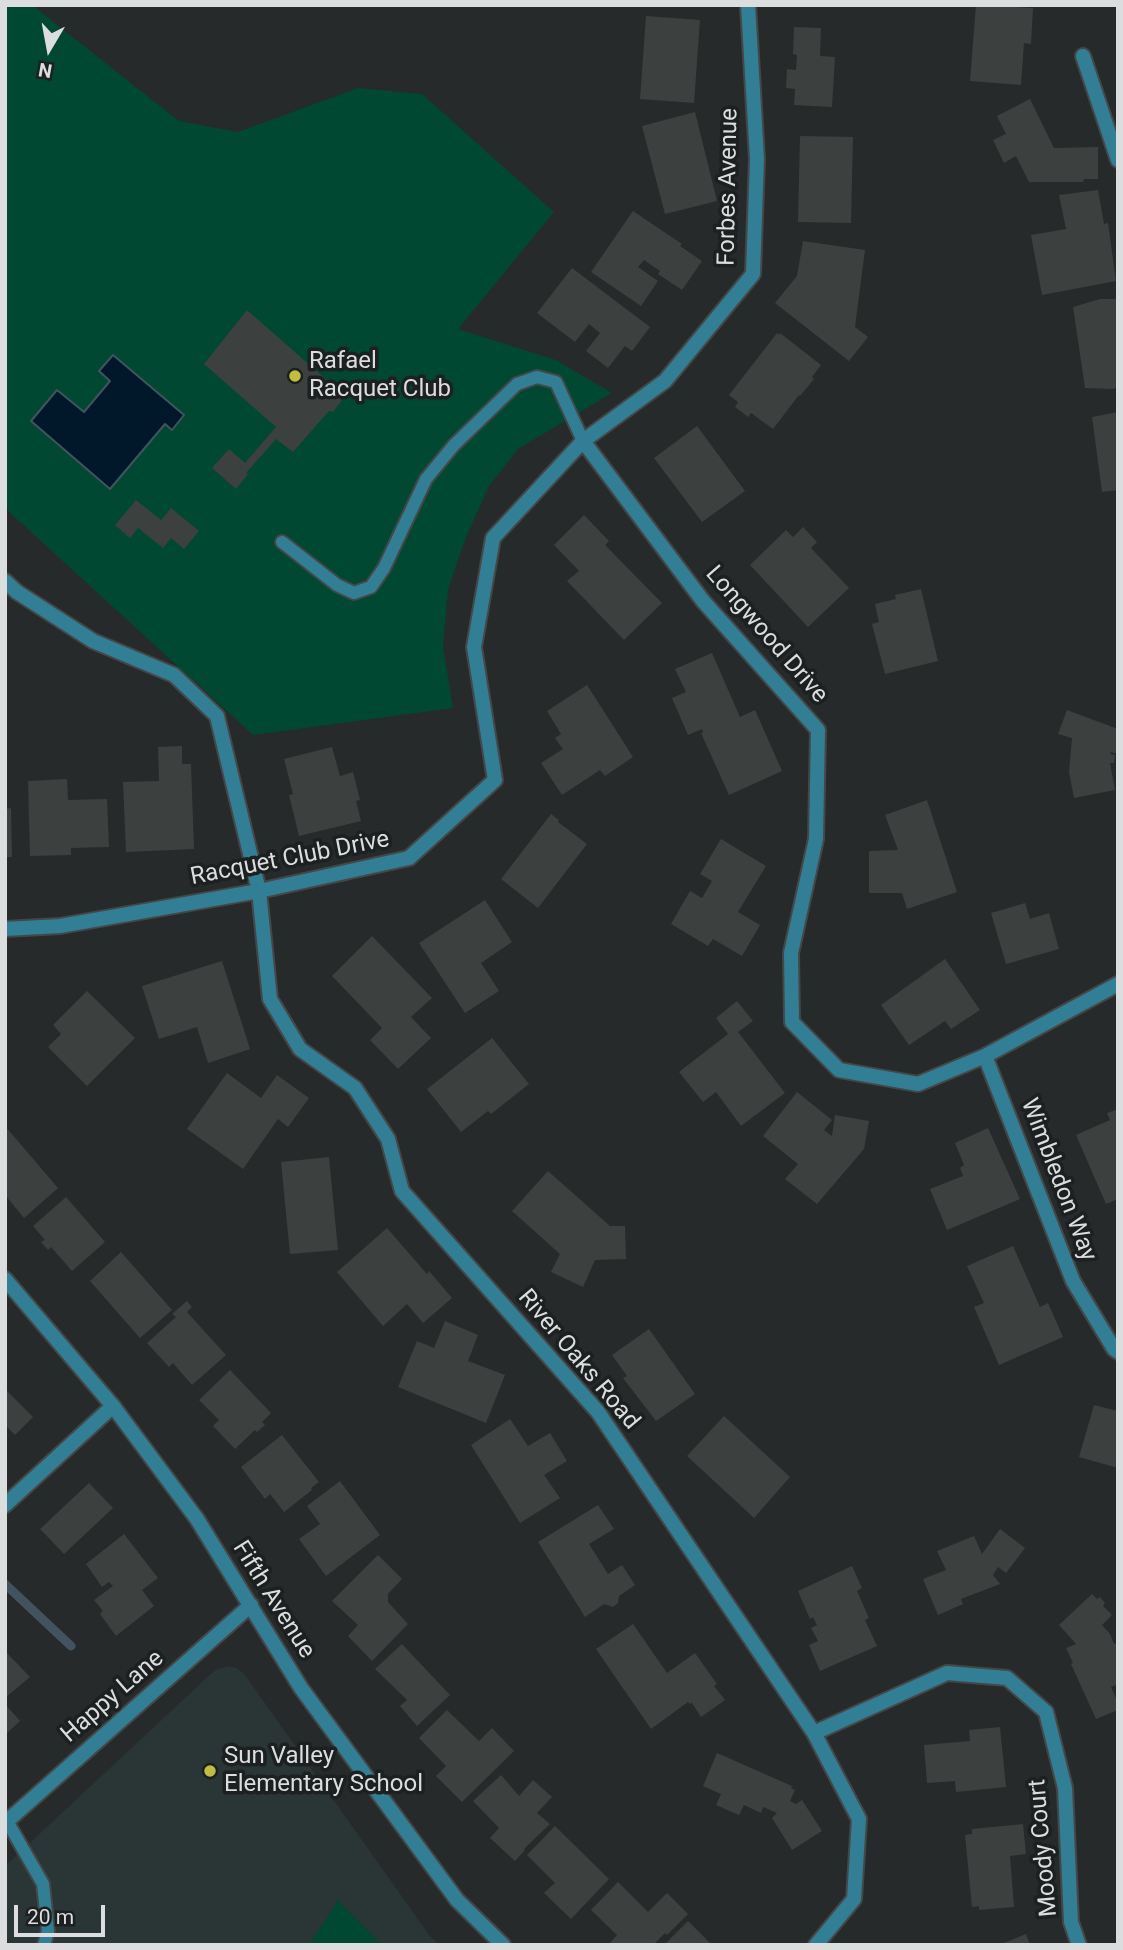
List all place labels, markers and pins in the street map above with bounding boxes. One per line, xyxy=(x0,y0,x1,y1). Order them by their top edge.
place label: Rafael Racquet Club xyxy=(309,348,451,404)
marker: Rafael Racquet Club xyxy=(287,368,303,384)
place label: Sun Valley Elementary School xyxy=(224,1743,423,1799)
marker: Sun Valley Elementary School xyxy=(202,1763,218,1779)

